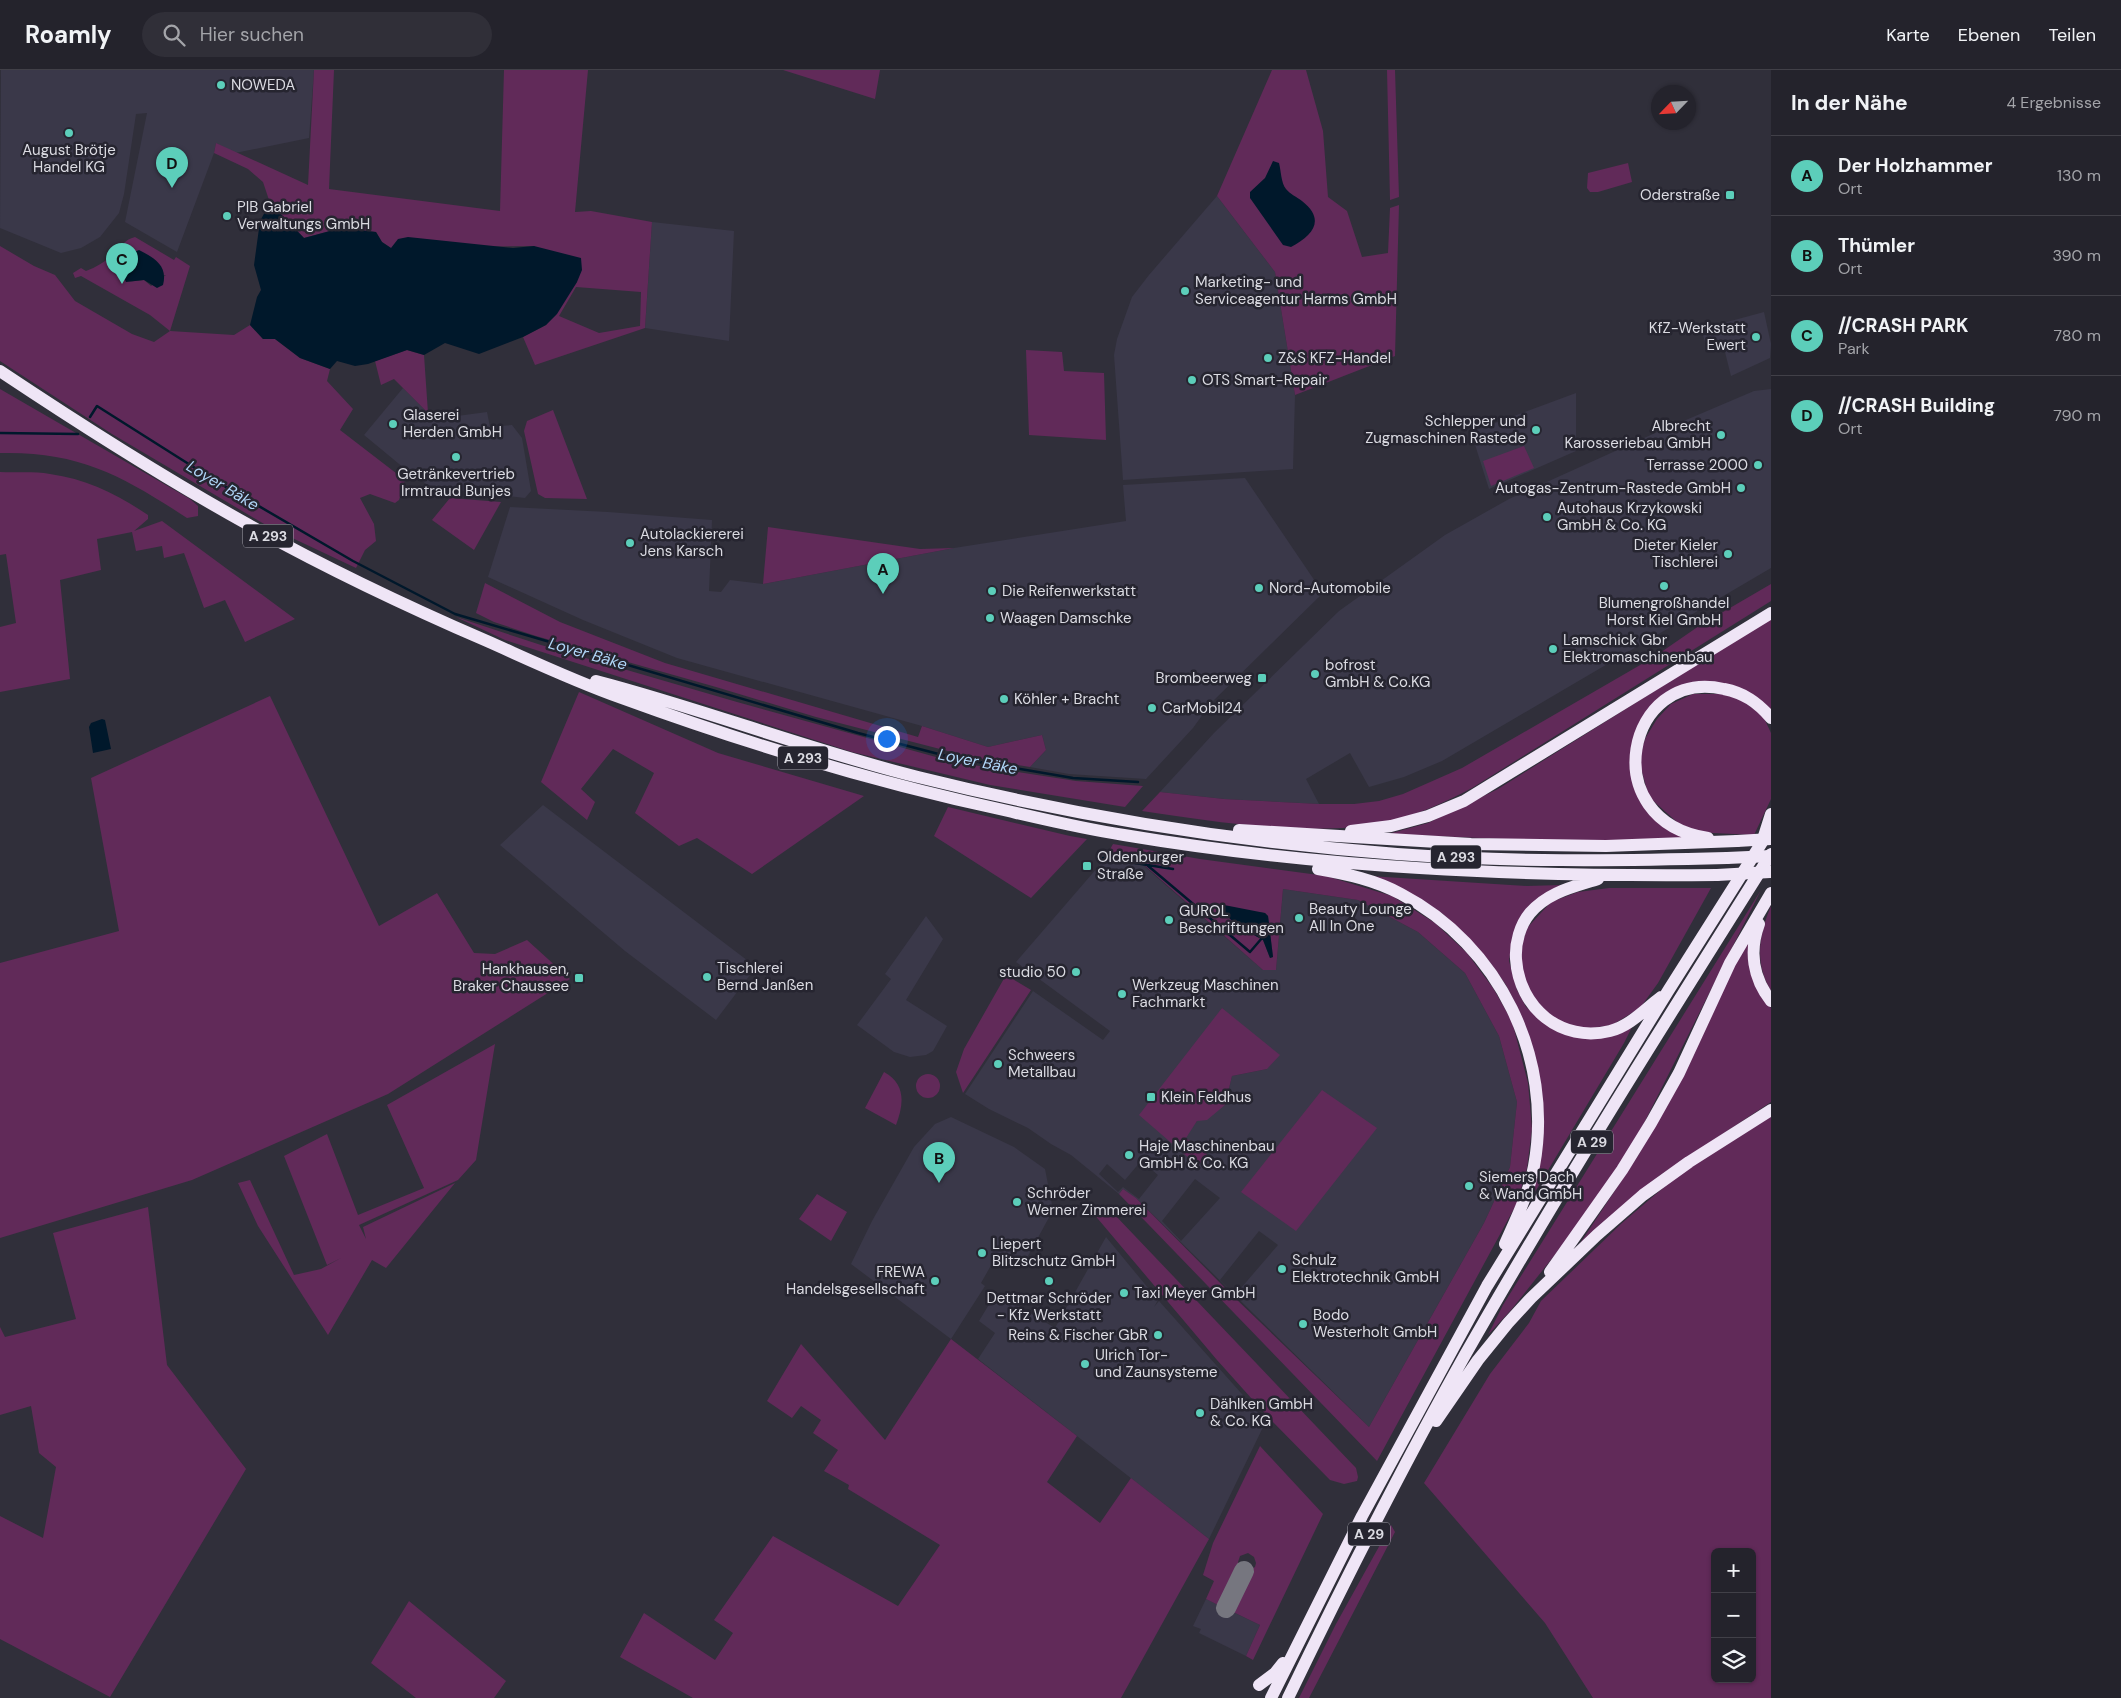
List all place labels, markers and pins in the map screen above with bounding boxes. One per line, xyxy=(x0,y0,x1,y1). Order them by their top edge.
place label: NOWEDA xyxy=(231,75,295,95)
marker: NOWEDA xyxy=(215,79,227,91)
marker: August Brötje Handel KG xyxy=(63,127,75,139)
place label: August Brötje Handel KG xyxy=(22,140,116,177)
pin: D xyxy=(156,147,188,188)
place label: Oderstraße xyxy=(1640,185,1720,205)
marker: Oderstraße xyxy=(1724,189,1736,201)
place label: PIB Gabriel Verwaltungs GmbH xyxy=(237,197,370,234)
marker: PIB Gabriel Verwaltungs GmbH xyxy=(221,210,233,222)
pin: C xyxy=(106,243,138,284)
place label: Marketing- und Serviceagentur Harms GmbH xyxy=(1195,272,1397,309)
marker: Marketing- und Serviceagentur Harms GmbH xyxy=(1179,285,1191,297)
place label: KfZ-Werkstatt Ewert xyxy=(1649,318,1746,355)
marker: KfZ-Werkstatt Ewert xyxy=(1750,331,1762,343)
place label: Z&S KFZ-Handel xyxy=(1278,348,1391,368)
marker: Z&S KFZ-Handel xyxy=(1262,352,1274,364)
place label: OTS Smart-Repair xyxy=(1202,370,1328,390)
marker: OTS Smart-Repair xyxy=(1186,374,1198,386)
place label: Glaserei Herden GmbH xyxy=(403,405,502,442)
place label: Schlepper und Zugmaschinen Rastede xyxy=(1365,411,1526,448)
place label: Albrecht Karosseriebau GmbH xyxy=(1565,416,1711,453)
marker: Glaserei Herden GmbH xyxy=(387,418,399,430)
marker: Schlepper und Zugmaschinen Rastede xyxy=(1530,424,1542,436)
marker: Albrecht Karosseriebau GmbH xyxy=(1715,429,1727,441)
marker: Getränkevertrieb Irmtraud Bunjes xyxy=(450,451,462,463)
place label: Terrasse 2000 xyxy=(1646,455,1748,475)
marker: Terrasse 2000 xyxy=(1752,459,1764,471)
place label: Getränkevertrieb Irmtraud Bunjes xyxy=(397,464,515,501)
place label: Autogas-Zentrum-Rastede GmbH xyxy=(1495,478,1731,498)
marker: Autogas-Zentrum-Rastede GmbH xyxy=(1735,482,1747,494)
place label: Autohaus Krzykowski GmbH & Co. KG xyxy=(1557,498,1702,535)
marker: Autohaus Krzykowski GmbH & Co. KG xyxy=(1541,511,1553,523)
place label: Autolackiererei Jens Karsch xyxy=(640,524,744,561)
place label: Dieter Kieler Tischlerei xyxy=(1634,535,1718,572)
marker: Autolackiererei Jens Karsch xyxy=(624,537,636,549)
marker: Dieter Kieler Tischlerei xyxy=(1722,548,1734,560)
pin: A xyxy=(867,553,899,594)
place label: Nord-Automobile xyxy=(1269,578,1391,598)
marker: Blumengroßhandel Horst Kiel GmbH xyxy=(1658,580,1670,592)
place label: Die Reifenwerkstatt xyxy=(1002,581,1136,601)
marker: Nord-Automobile xyxy=(1253,582,1265,594)
marker: Die Reifenwerkstatt xyxy=(986,585,998,597)
place label: Blumengroßhandel Horst Kiel GmbH xyxy=(1599,593,1729,630)
place label: Waagen Damschke xyxy=(1000,608,1131,628)
marker: Waagen Damschke xyxy=(984,612,996,624)
place label: Lamschick Gbr Elektromaschinenbau xyxy=(1563,630,1713,667)
marker: Lamschick Gbr Elektromaschinenbau xyxy=(1547,643,1559,655)
place label: bofrost GmbH & Co.KG xyxy=(1325,655,1430,692)
place label: Brombeerweg xyxy=(1155,668,1252,688)
marker: bofrost GmbH & Co.KG xyxy=(1309,668,1321,680)
marker: Brombeerweg xyxy=(1256,672,1268,684)
place label: Köhler + Bracht xyxy=(1014,689,1119,709)
marker: Köhler + Bracht xyxy=(998,693,1010,705)
place label: CarMobil24 xyxy=(1162,698,1242,718)
marker: CarMobil24 xyxy=(1146,702,1158,714)
place label: Oldenburger Straße xyxy=(1097,847,1184,884)
marker: Oldenburger Straße xyxy=(1081,860,1093,872)
place label: Beauty Lounge All In One xyxy=(1309,899,1412,936)
place label: GUROL Beschriftungen xyxy=(1179,901,1284,938)
marker: Beauty Lounge All In One xyxy=(1293,912,1305,924)
marker: GUROL Beschriftungen xyxy=(1163,914,1175,926)
place label: Tischlerei Bernd Janßen xyxy=(717,958,813,995)
place label: Hankhausen, Braker Chaussee xyxy=(453,959,569,996)
place label: studio 50 xyxy=(999,962,1066,982)
marker: studio 50 xyxy=(1070,966,1082,978)
marker: Tischlerei Bernd Janßen xyxy=(701,971,713,983)
marker: Hankhausen, Braker Chaussee xyxy=(573,972,585,984)
place label: Werkzeug Maschinen Fachmarkt xyxy=(1132,975,1279,1012)
marker: Werkzeug Maschinen Fachmarkt xyxy=(1116,988,1128,1000)
place label: Schweers Metallbau xyxy=(1008,1045,1076,1082)
marker: Schweers Metallbau xyxy=(992,1058,1004,1070)
place label: Klein Feldhus xyxy=(1161,1087,1252,1107)
marker: Klein Feldhus xyxy=(1145,1091,1157,1103)
place label: Haje Maschinenbau GmbH & Co. KG xyxy=(1139,1136,1275,1173)
pin: B xyxy=(923,1142,955,1183)
marker: Haje Maschinenbau GmbH & Co. KG xyxy=(1123,1149,1135,1161)
place label: Siemers Dach & Wand GmbH xyxy=(1479,1167,1582,1204)
marker: Siemers Dach & Wand GmbH xyxy=(1463,1180,1475,1192)
place label: Schröder Werner Zimmerei xyxy=(1027,1183,1146,1220)
marker: Schröder Werner Zimmerei xyxy=(1011,1196,1023,1208)
place label: Liepert Blitzschutz GmbH xyxy=(992,1234,1115,1271)
marker: Liepert Blitzschutz GmbH xyxy=(976,1247,988,1259)
place label: Schulz Elektrotechnik GmbH xyxy=(1292,1250,1439,1287)
place label: FREWA Handelsgesellschaft xyxy=(786,1262,925,1299)
marker: Schulz Elektrotechnik GmbH xyxy=(1276,1263,1288,1275)
marker: FREWA Handelsgesellschaft xyxy=(929,1275,941,1287)
marker: Dettmar Schröder - Kfz Werkstatt xyxy=(1043,1275,1055,1287)
place label: Taxi Meyer GmbH xyxy=(1134,1283,1255,1303)
marker: Taxi Meyer GmbH xyxy=(1118,1287,1130,1299)
place label: Dettmar Schröder - Kfz Werkstatt xyxy=(987,1288,1112,1325)
place label: Bodo Westerholt GmbH xyxy=(1313,1305,1437,1342)
marker: Bodo Westerholt GmbH xyxy=(1297,1318,1309,1330)
place label: Reins & Fischer GbR xyxy=(1008,1325,1148,1345)
marker: Reins & Fischer GbR xyxy=(1152,1329,1164,1341)
place label: Ulrich Tor- und Zaunsysteme xyxy=(1095,1345,1217,1382)
marker: Ulrich Tor- und Zaunsysteme xyxy=(1079,1358,1091,1370)
place label: Dählken GmbH & Co. KG xyxy=(1210,1394,1313,1431)
marker: Dählken GmbH & Co. KG xyxy=(1194,1407,1206,1419)

